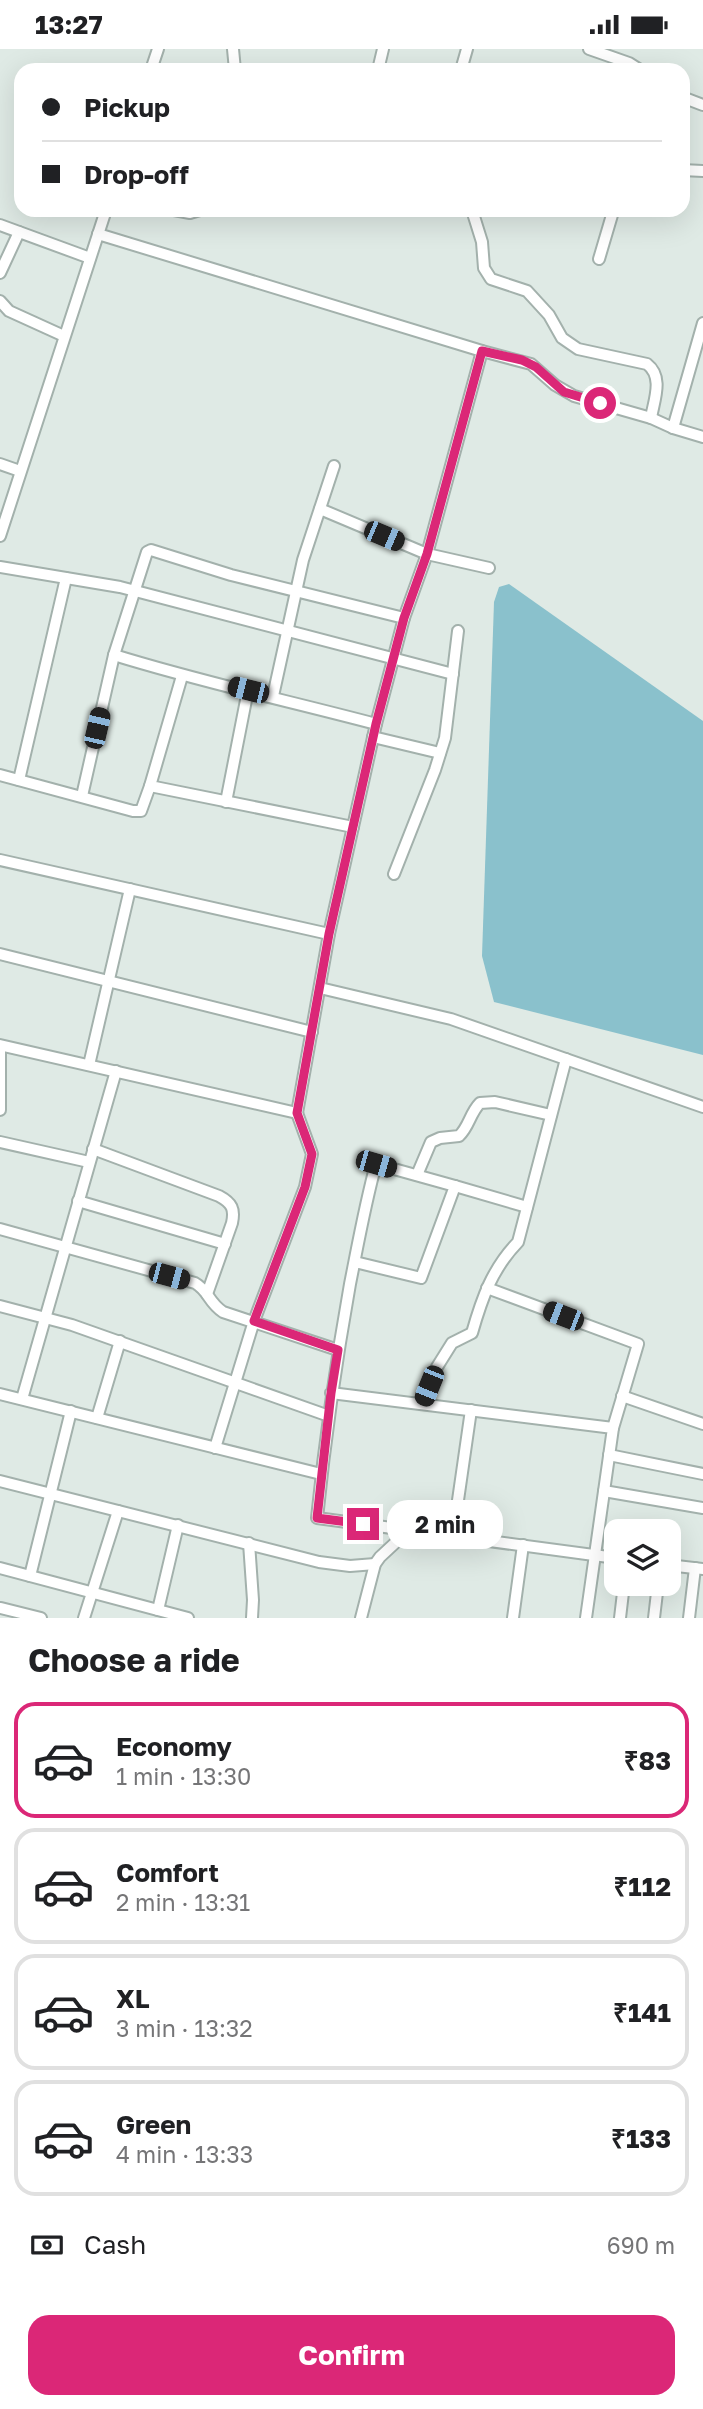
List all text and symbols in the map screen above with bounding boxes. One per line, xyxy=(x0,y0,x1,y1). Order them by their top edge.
text: 13:27 xyxy=(35,9,103,40)
text: Pickup xyxy=(84,92,170,123)
text: Drop-off xyxy=(84,159,189,190)
route start xyxy=(584,387,616,419)
car xyxy=(361,518,408,554)
car xyxy=(226,675,271,705)
car xyxy=(83,705,112,751)
car xyxy=(353,1148,400,1180)
car xyxy=(146,1260,193,1292)
car xyxy=(540,1299,587,1333)
car xyxy=(412,1363,447,1409)
callout: 2 min xyxy=(388,1499,503,1549)
route end xyxy=(347,1508,379,1540)
text: 2 min xyxy=(415,1510,475,1538)
map controls xyxy=(604,1519,681,1596)
button: layers xyxy=(604,1519,681,1596)
text: Choose a ride xyxy=(28,1641,240,1679)
icon: car xyxy=(32,1729,95,1792)
text: Economy xyxy=(116,1731,232,1762)
text: ₹83 xyxy=(624,1745,671,1776)
text: 1 min · 13:30 xyxy=(116,1762,251,1790)
icon: car xyxy=(32,1855,95,1918)
text: Comfort xyxy=(116,1857,219,1888)
text: ₹112 xyxy=(613,1871,671,1902)
text: 2 min · 13:31 xyxy=(116,1888,250,1916)
icon: car xyxy=(32,1981,95,2044)
text: XL xyxy=(116,1983,150,2014)
text: ₹141 xyxy=(613,1997,671,2028)
text: 3 min · 13:32 xyxy=(116,2014,253,2042)
icon: car xyxy=(32,2107,95,2170)
text: Green xyxy=(116,2109,191,2140)
text: ₹133 xyxy=(611,2123,671,2154)
text: 4 min · 13:33 xyxy=(116,2140,253,2168)
icon: cash xyxy=(28,2226,66,2264)
text: Cash xyxy=(84,2229,146,2260)
text: 690 m xyxy=(607,2231,675,2259)
button: Confirm xyxy=(28,2315,675,2395)

